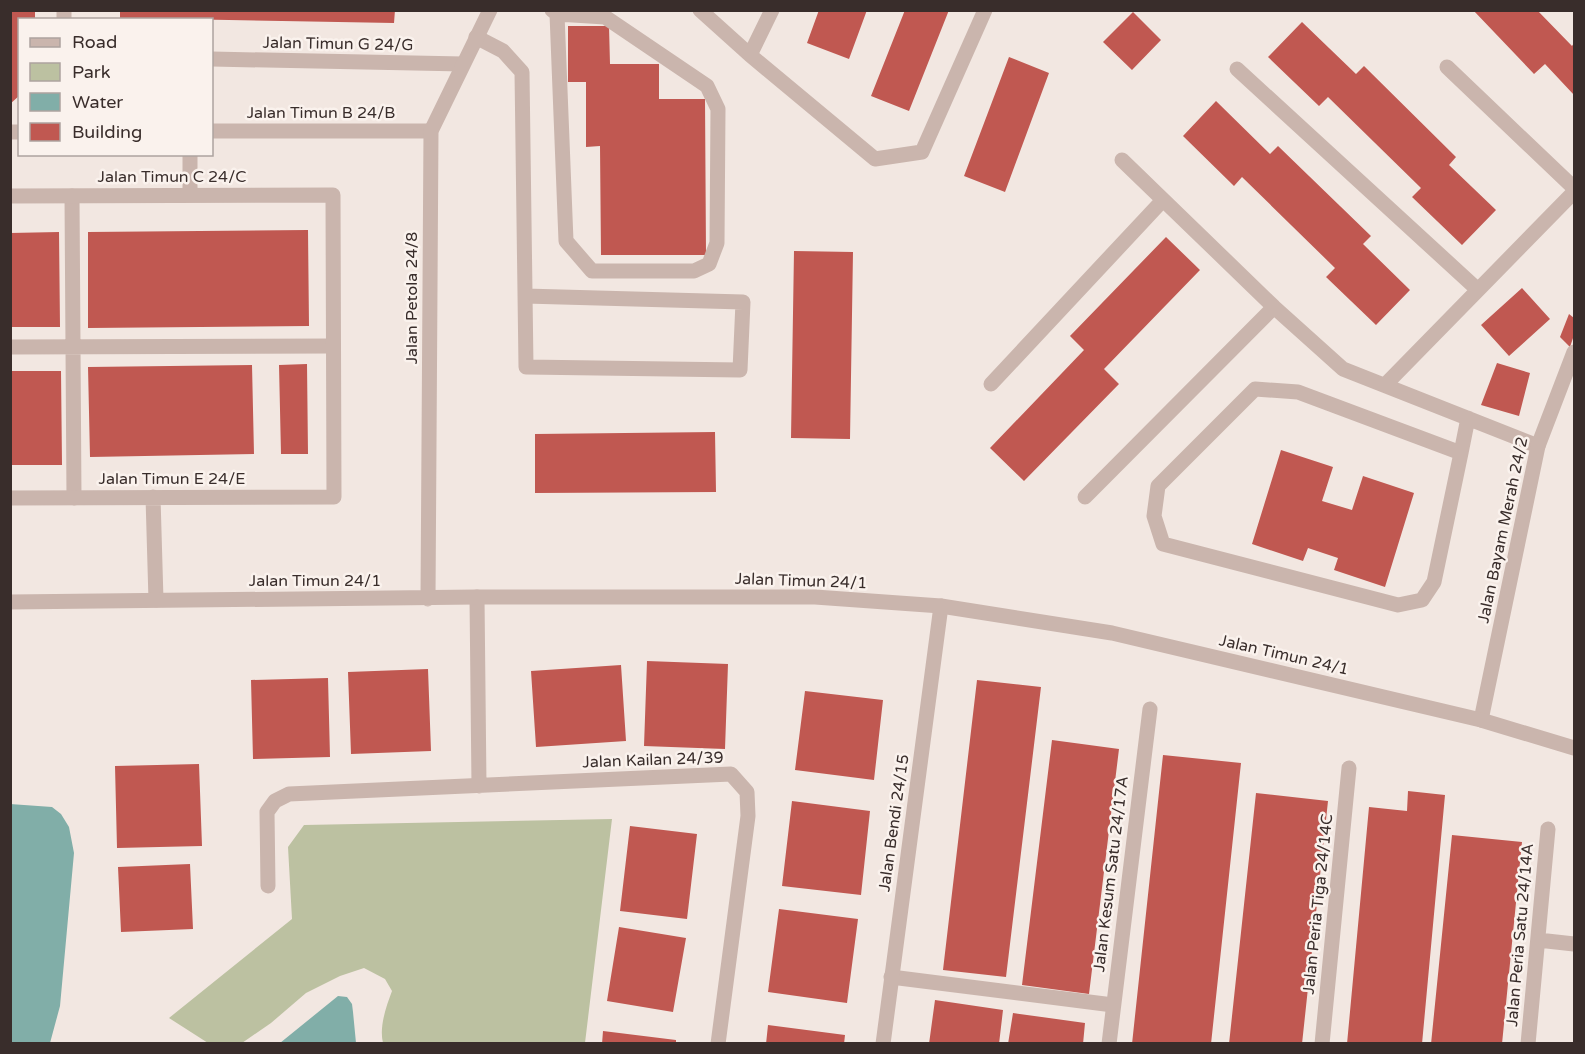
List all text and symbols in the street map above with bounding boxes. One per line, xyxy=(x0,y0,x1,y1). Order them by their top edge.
legend xyxy=(18,18,213,156)
text: Road xyxy=(72,31,117,53)
street label: Jalan Timun G 24/G xyxy=(262,33,414,55)
text: Park xyxy=(72,61,111,83)
text: Water xyxy=(72,91,123,113)
street label: Jalan Timun B 24/B xyxy=(247,103,395,123)
text: Building xyxy=(72,121,142,143)
street label: Jalan Timun C 24/C xyxy=(98,167,246,187)
street label: Jalan Petola 24/8 xyxy=(402,232,422,364)
street label: Jalan Bayam Merah 24/2 xyxy=(1473,435,1533,625)
street label: Jalan Timun E 24/E xyxy=(99,469,245,489)
street label: Jalan Timun 24/1 xyxy=(734,569,868,593)
street label: Jalan Timun 24/1 xyxy=(249,571,381,591)
street label: Jalan Timun 24/1 xyxy=(1217,630,1351,680)
street label: Jalan Kailan 24/39 xyxy=(582,748,724,772)
street label: Jalan Bendi 24/15 xyxy=(874,753,914,893)
street label: Jalan Kesum Satu 24/17A xyxy=(1089,775,1133,973)
street label: Jalan Peria Tiga 24/14C xyxy=(1299,813,1337,995)
street label: Jalan Peria Satu 24/14A xyxy=(1502,842,1538,1028)

